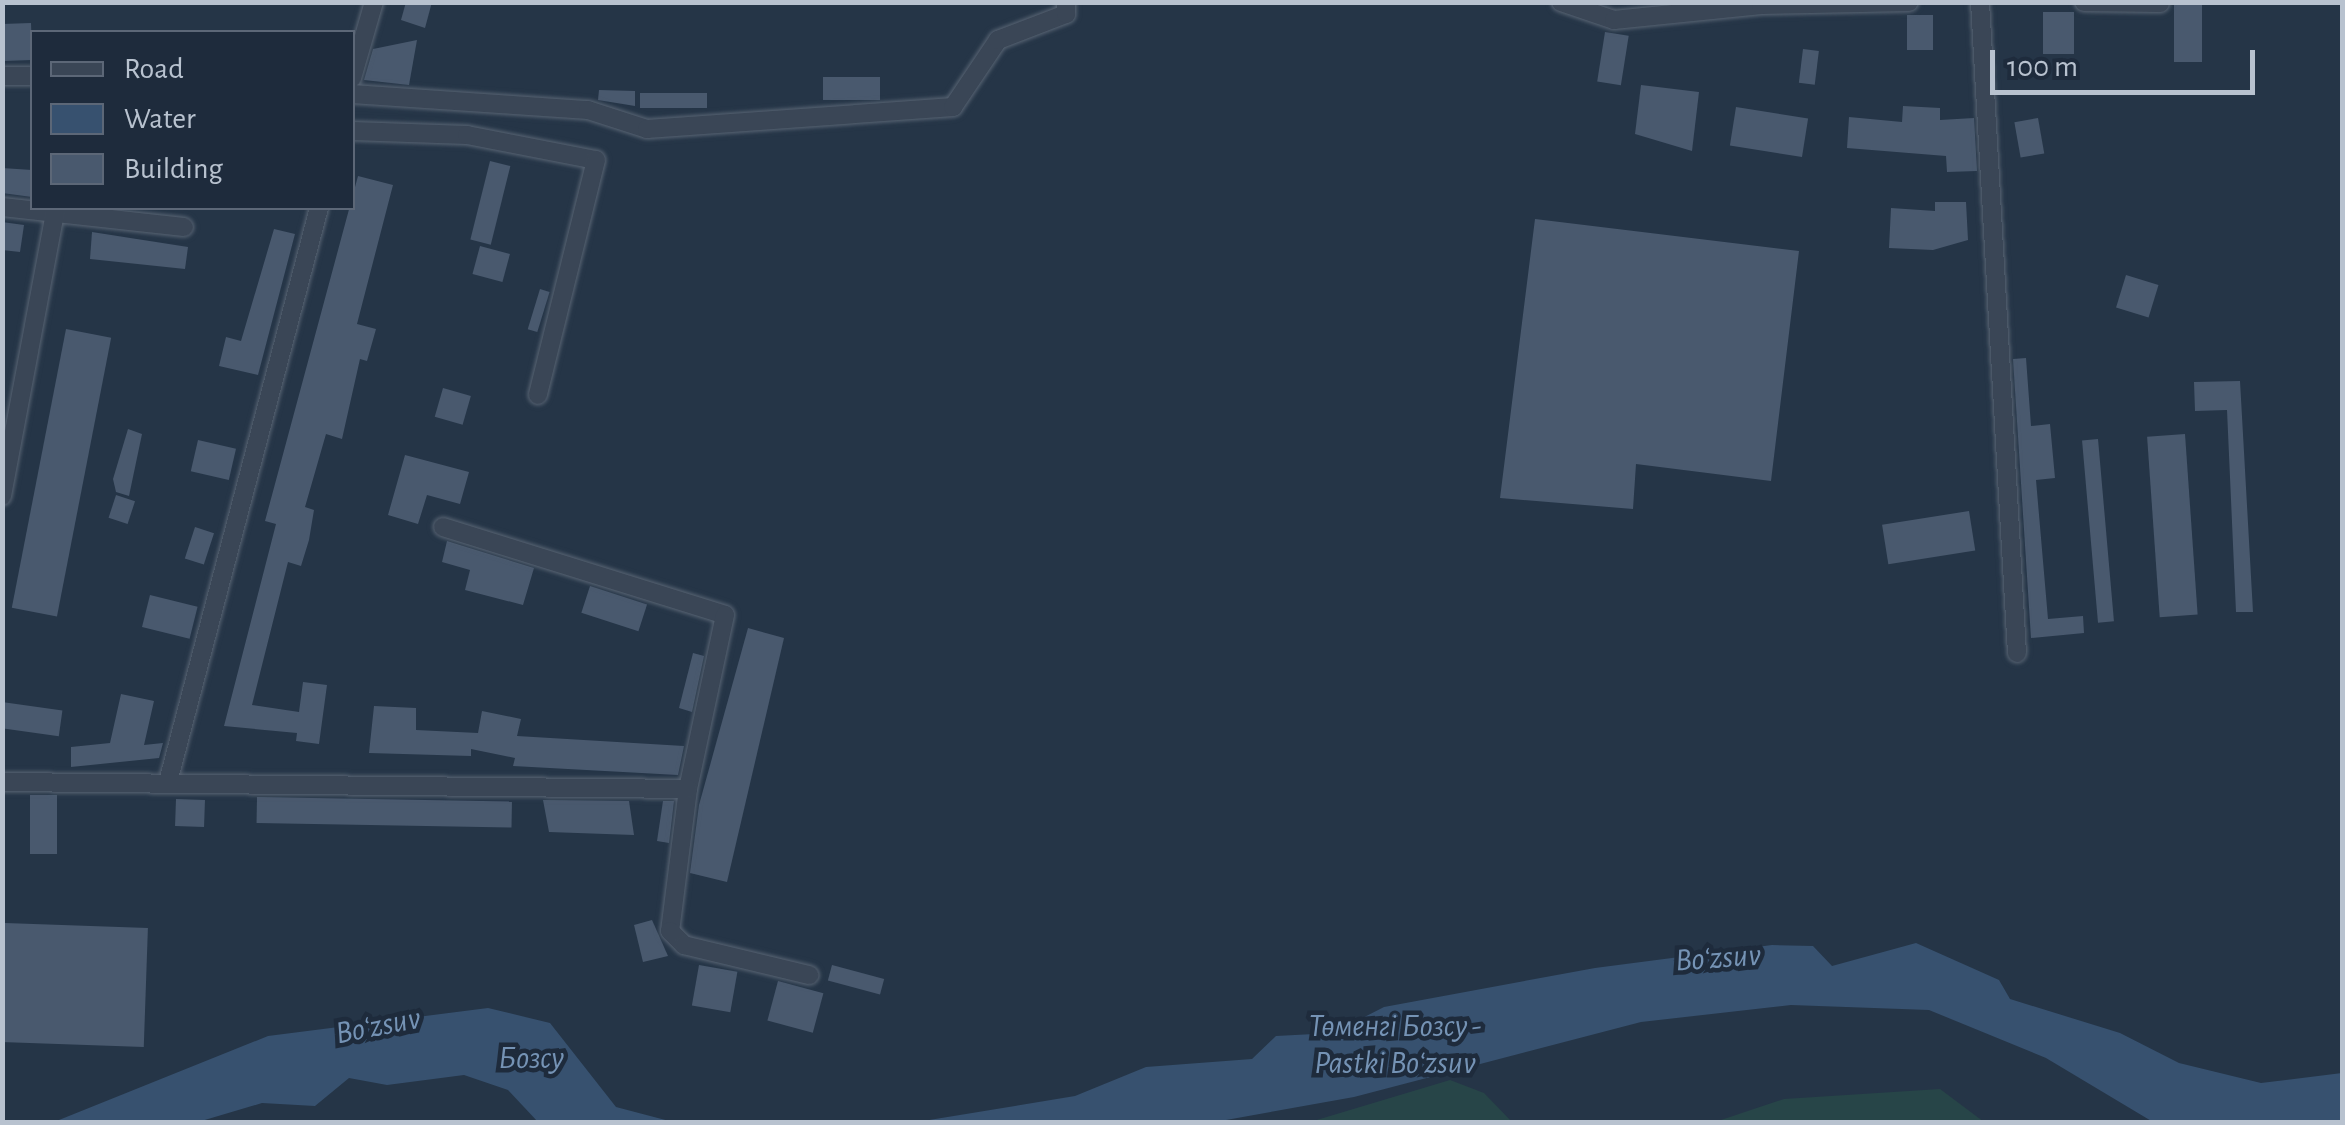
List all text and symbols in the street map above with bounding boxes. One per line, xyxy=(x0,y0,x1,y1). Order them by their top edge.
legend xyxy=(30,30,355,210)
scale bar xyxy=(1995,30,2260,92)
text: 100 m xyxy=(2007,52,2078,82)
text: Road xyxy=(124,54,184,84)
text: Water xyxy=(124,104,196,134)
text: Building xyxy=(124,154,223,184)
water label: Boʻzsuv xyxy=(1674,936,1762,980)
water label: Boʻzsuv xyxy=(332,999,424,1053)
water label: Төменгі Бозсу - Pastki Boʻzsuv xyxy=(1308,1008,1482,1083)
water label: Бозсу xyxy=(498,1039,564,1077)

